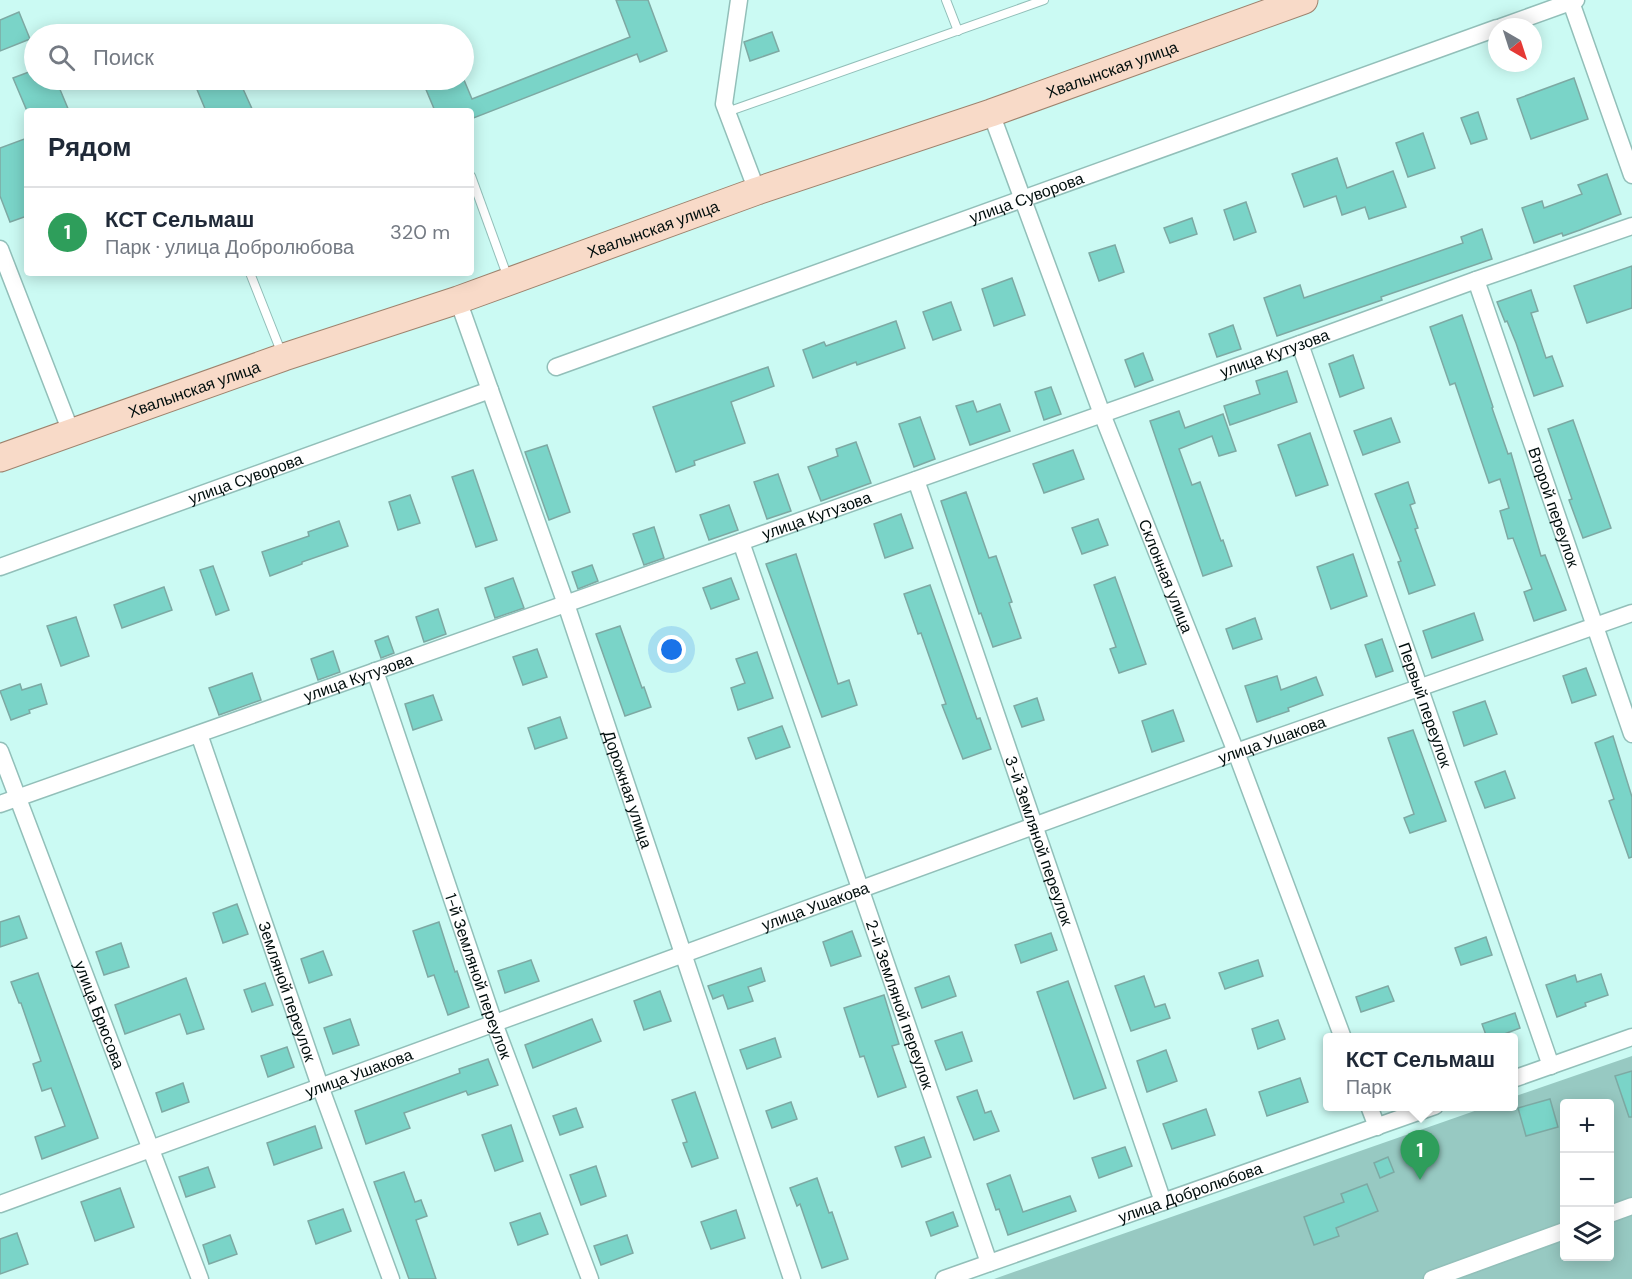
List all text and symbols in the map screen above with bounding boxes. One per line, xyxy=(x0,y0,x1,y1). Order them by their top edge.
north arrow xyxy=(1488,18,1542,72)
search box xyxy=(24,24,474,90)
street label: Хвалынская улица xyxy=(1043,36,1181,103)
icon: search xyxy=(45,41,78,74)
text: Поиск xyxy=(93,43,154,72)
text: Рядом xyxy=(48,130,131,164)
street label: улица Суворова xyxy=(966,167,1087,228)
street label: Хвалынская улица xyxy=(584,195,722,263)
text: КСТ Сельмаш xyxy=(105,205,254,234)
text: 1 xyxy=(64,219,71,245)
text: 320 m xyxy=(390,219,450,245)
text: Парк · улица Добролюбова xyxy=(105,234,354,260)
street label: улица Кутузова xyxy=(1217,324,1332,382)
street label: Хвалынская улица xyxy=(125,356,263,422)
street label: Второй переулок xyxy=(1524,444,1585,571)
street label: улица Суворова xyxy=(185,448,306,509)
street label: улица Кутузова xyxy=(759,486,874,544)
street label: Склонная улица xyxy=(1134,516,1198,636)
your location xyxy=(657,635,686,664)
street label: Первый переулок xyxy=(1394,640,1457,771)
street label: улица Кутузова xyxy=(301,648,416,706)
street label: улица Ушакова xyxy=(1215,711,1329,768)
street label: Дорожная улица xyxy=(599,728,658,851)
street label: 3-й Земляной переулок xyxy=(1001,753,1078,929)
street label: улица Ушакова xyxy=(759,877,872,935)
street label: 1-й Земляной переулок xyxy=(440,890,517,1063)
street label: 2-й Земляной переулок xyxy=(861,917,939,1093)
street label: Земляной переулок xyxy=(254,918,322,1065)
street label: улица Брюсова xyxy=(70,958,130,1072)
popup xyxy=(1323,1033,1518,1111)
street label: улица Ушакова xyxy=(302,1044,415,1102)
text: КСТ Сельмаш xyxy=(1346,1045,1495,1074)
text: Парк xyxy=(1346,1074,1391,1100)
map controls xyxy=(1560,1099,1614,1261)
button: + xyxy=(1560,1099,1614,1153)
pin: 1 xyxy=(1400,1130,1440,1180)
button: − xyxy=(1560,1153,1614,1207)
street label: улица Добролюбова xyxy=(1115,1157,1265,1227)
button: layers xyxy=(1560,1207,1614,1261)

